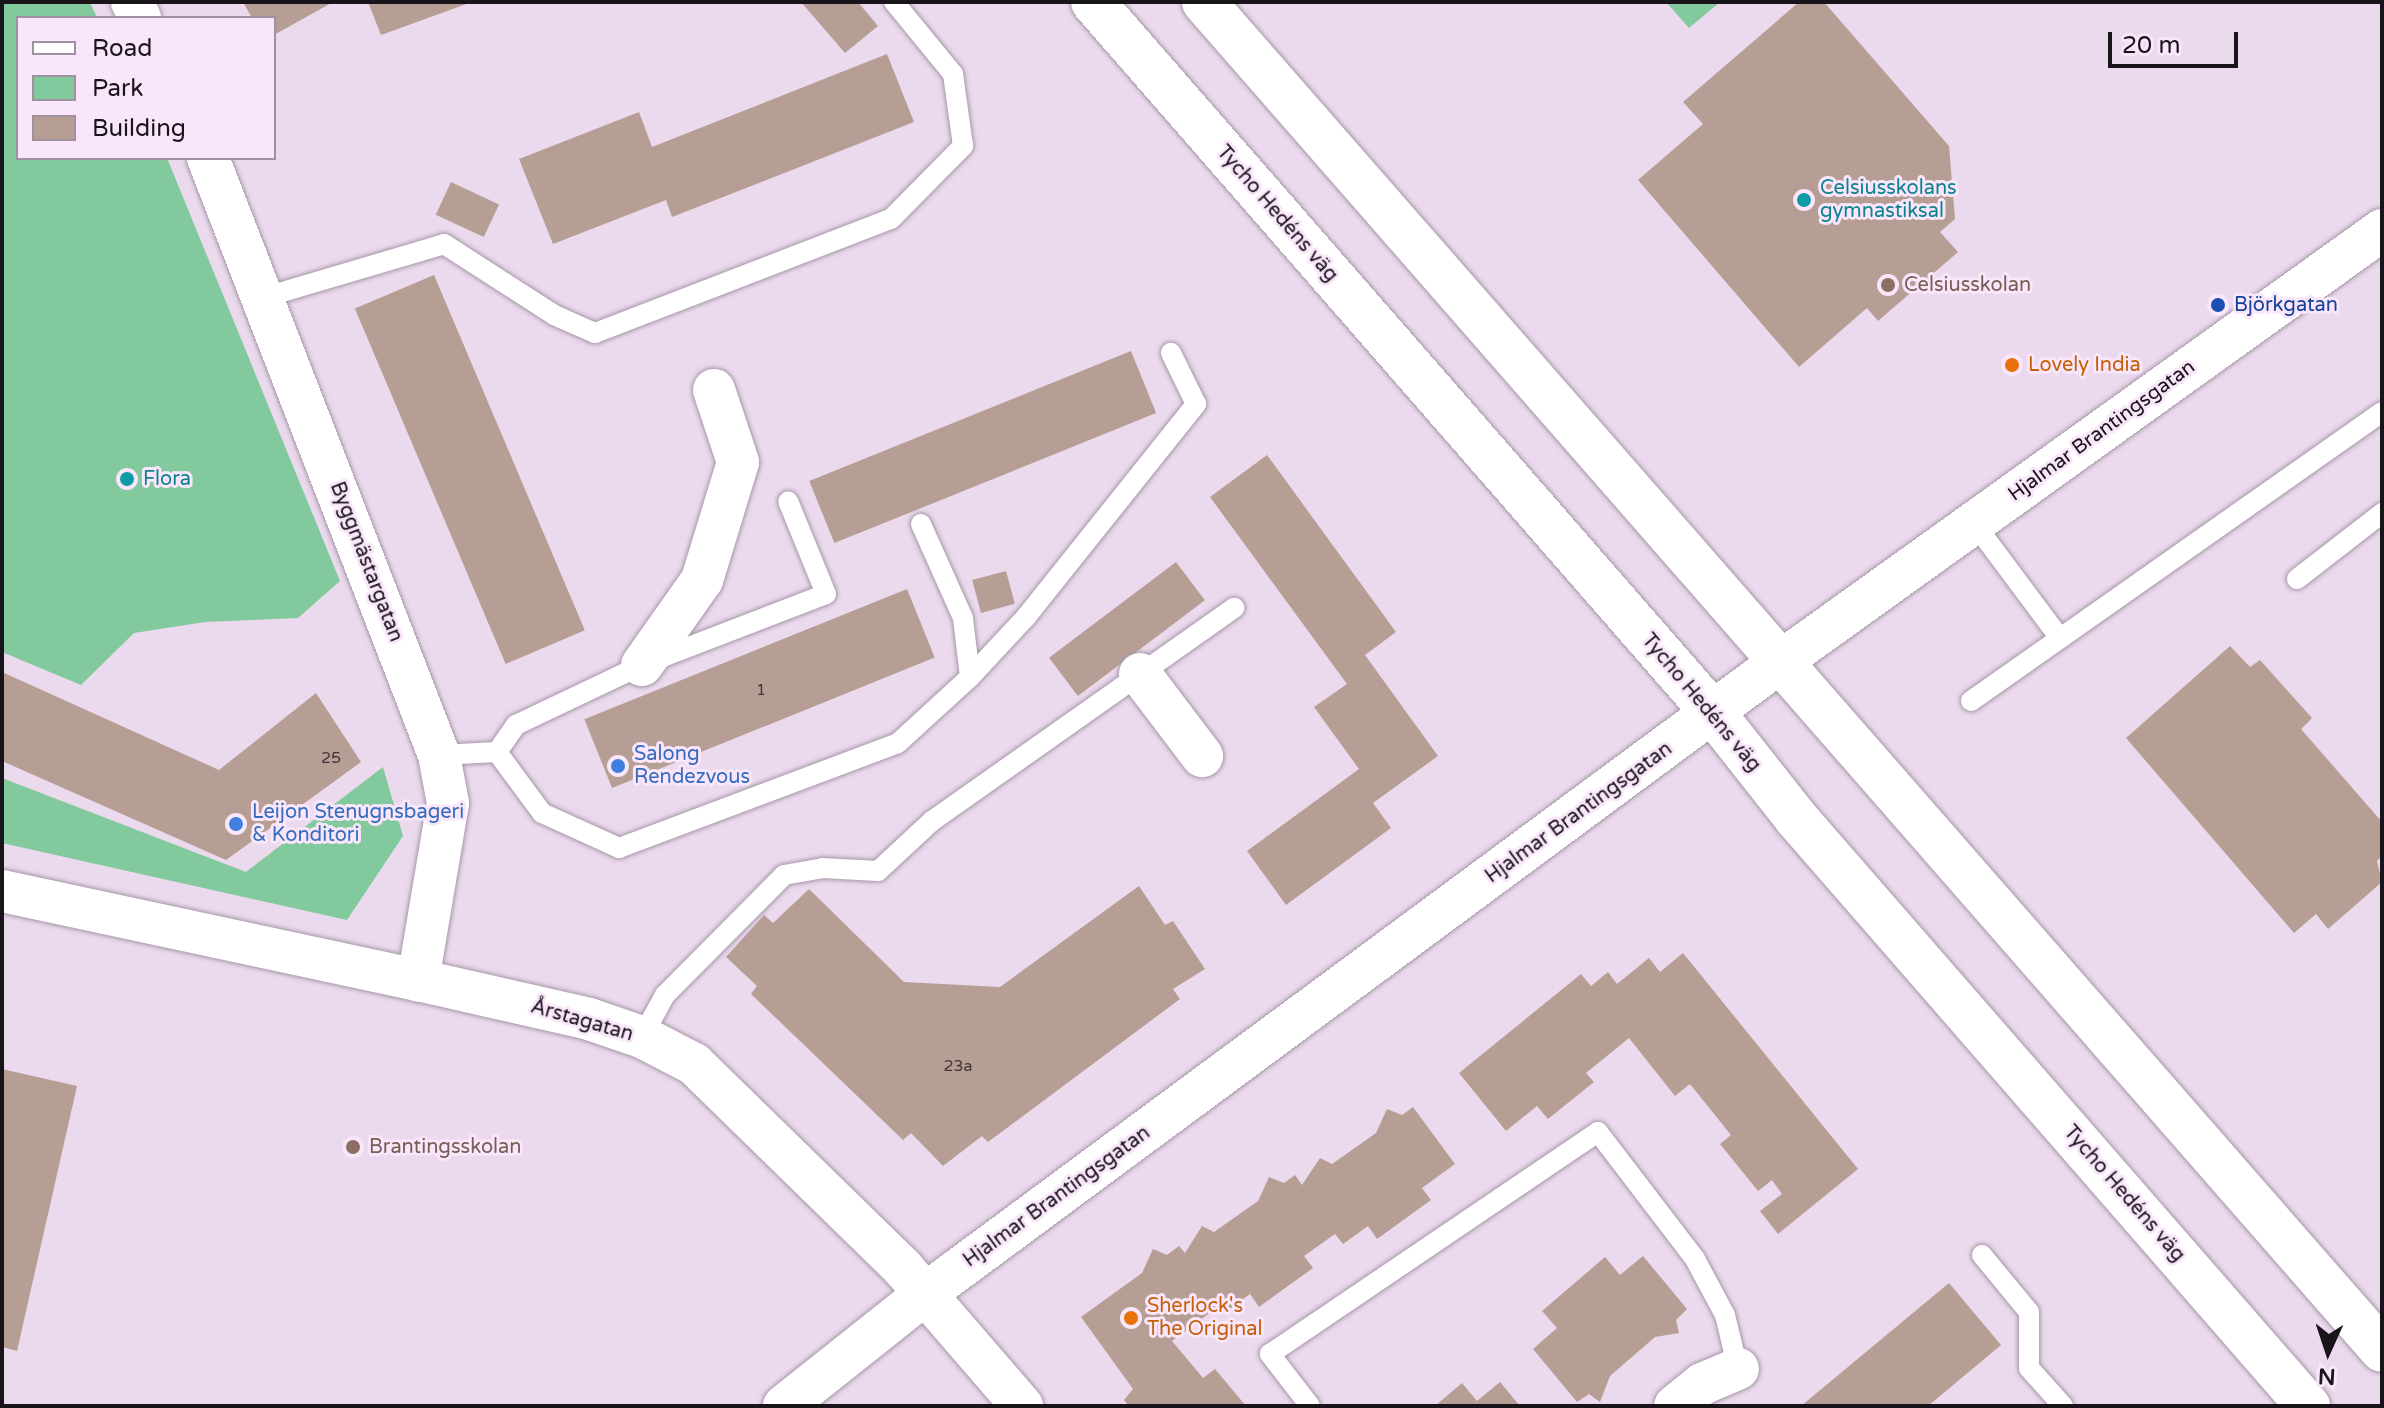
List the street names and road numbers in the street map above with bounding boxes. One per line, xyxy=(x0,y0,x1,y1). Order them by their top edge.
street label: Tycho Hedéns väg xyxy=(1211,141,1343,287)
street label: Hjalmar Brantingsgatan xyxy=(2004,355,2200,507)
street label: Byggmästargatan xyxy=(324,479,408,645)
street label: Tycho Hedéns väg xyxy=(1636,629,1766,777)
street label: Hjalmar Brantingsgatan xyxy=(1481,737,1677,889)
street label: Årstagatan xyxy=(528,995,636,1047)
street label: Hjalmar Brantingsgatan xyxy=(959,1121,1155,1273)
street label: Tycho Hedéns väg xyxy=(2058,1121,2190,1267)

